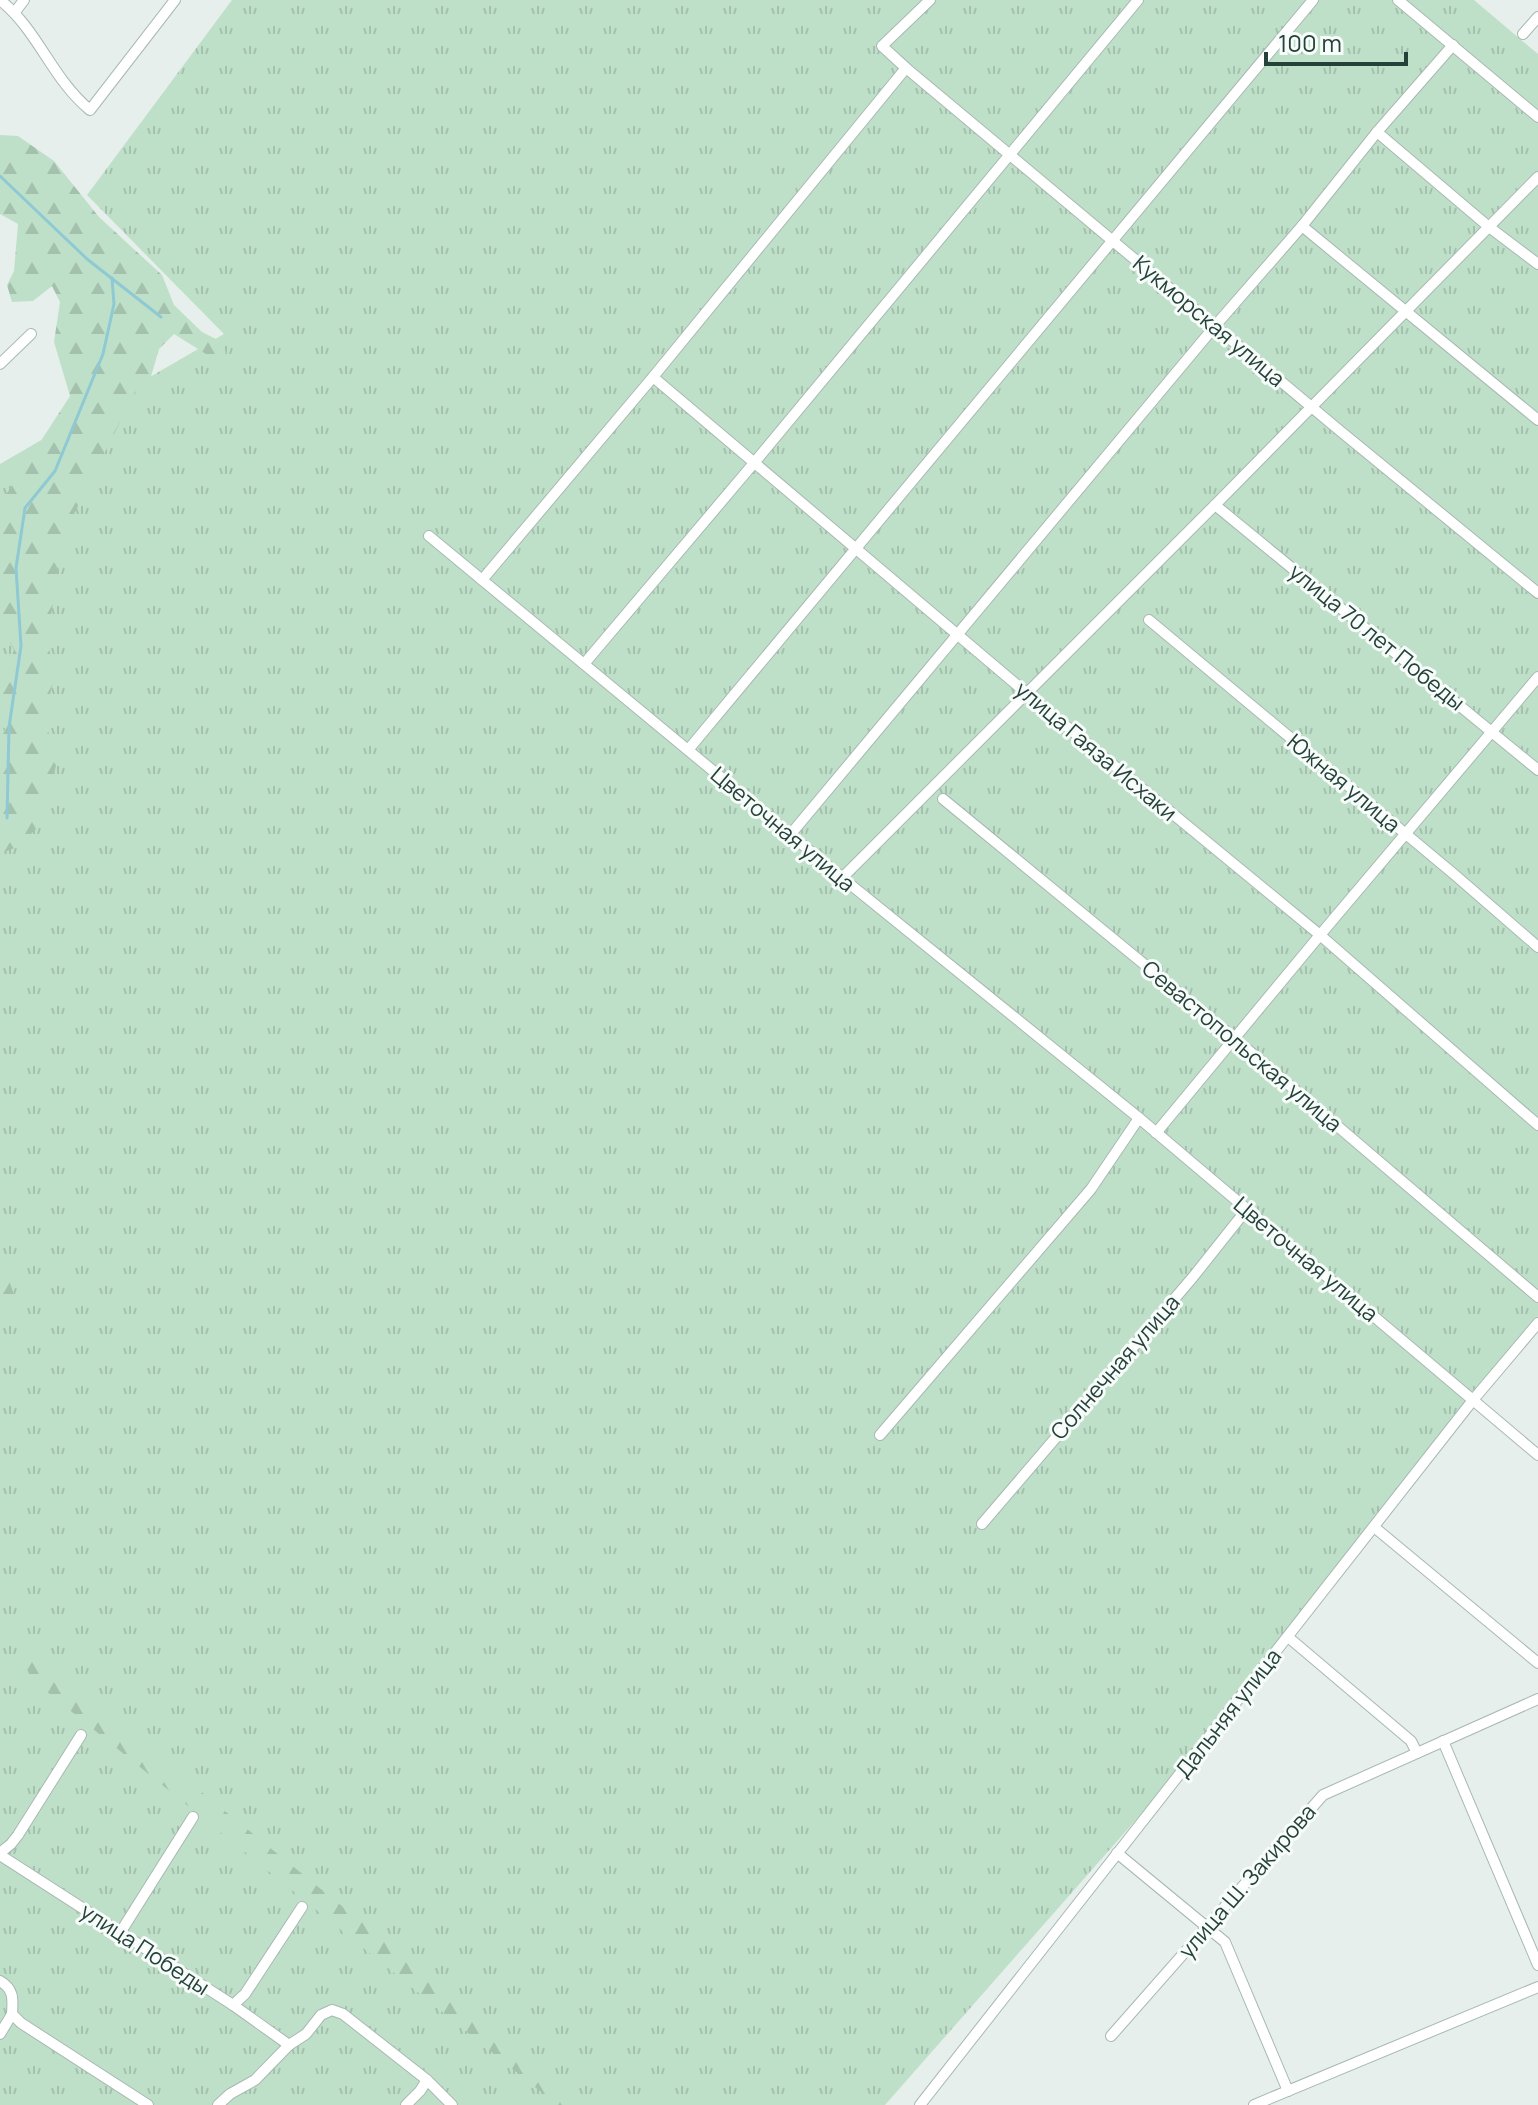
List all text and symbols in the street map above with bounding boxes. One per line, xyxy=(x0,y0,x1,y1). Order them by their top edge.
scale bar xyxy=(1266,16,1406,66)
text: 100 m xyxy=(1278,26,1342,59)
street label: Кукморская улица xyxy=(1127,248,1291,394)
street label: улица 70 лет Победы xyxy=(1283,557,1471,717)
street label: улица Гаяза Исхаки xyxy=(1009,674,1183,828)
street label: Южная улица xyxy=(1281,727,1407,839)
street label: Цветочная улица xyxy=(704,760,862,898)
street label: Севастопольская улица xyxy=(1136,953,1348,1139)
street label: Цветочная улица xyxy=(1227,1190,1385,1328)
street label: Солнечная улица xyxy=(1044,1288,1186,1446)
street label: Дальняя улица xyxy=(1168,1642,1288,1784)
street label: улица Ш. Закирова xyxy=(1172,1797,1322,1965)
street label: улица Победы xyxy=(75,1896,215,2002)

